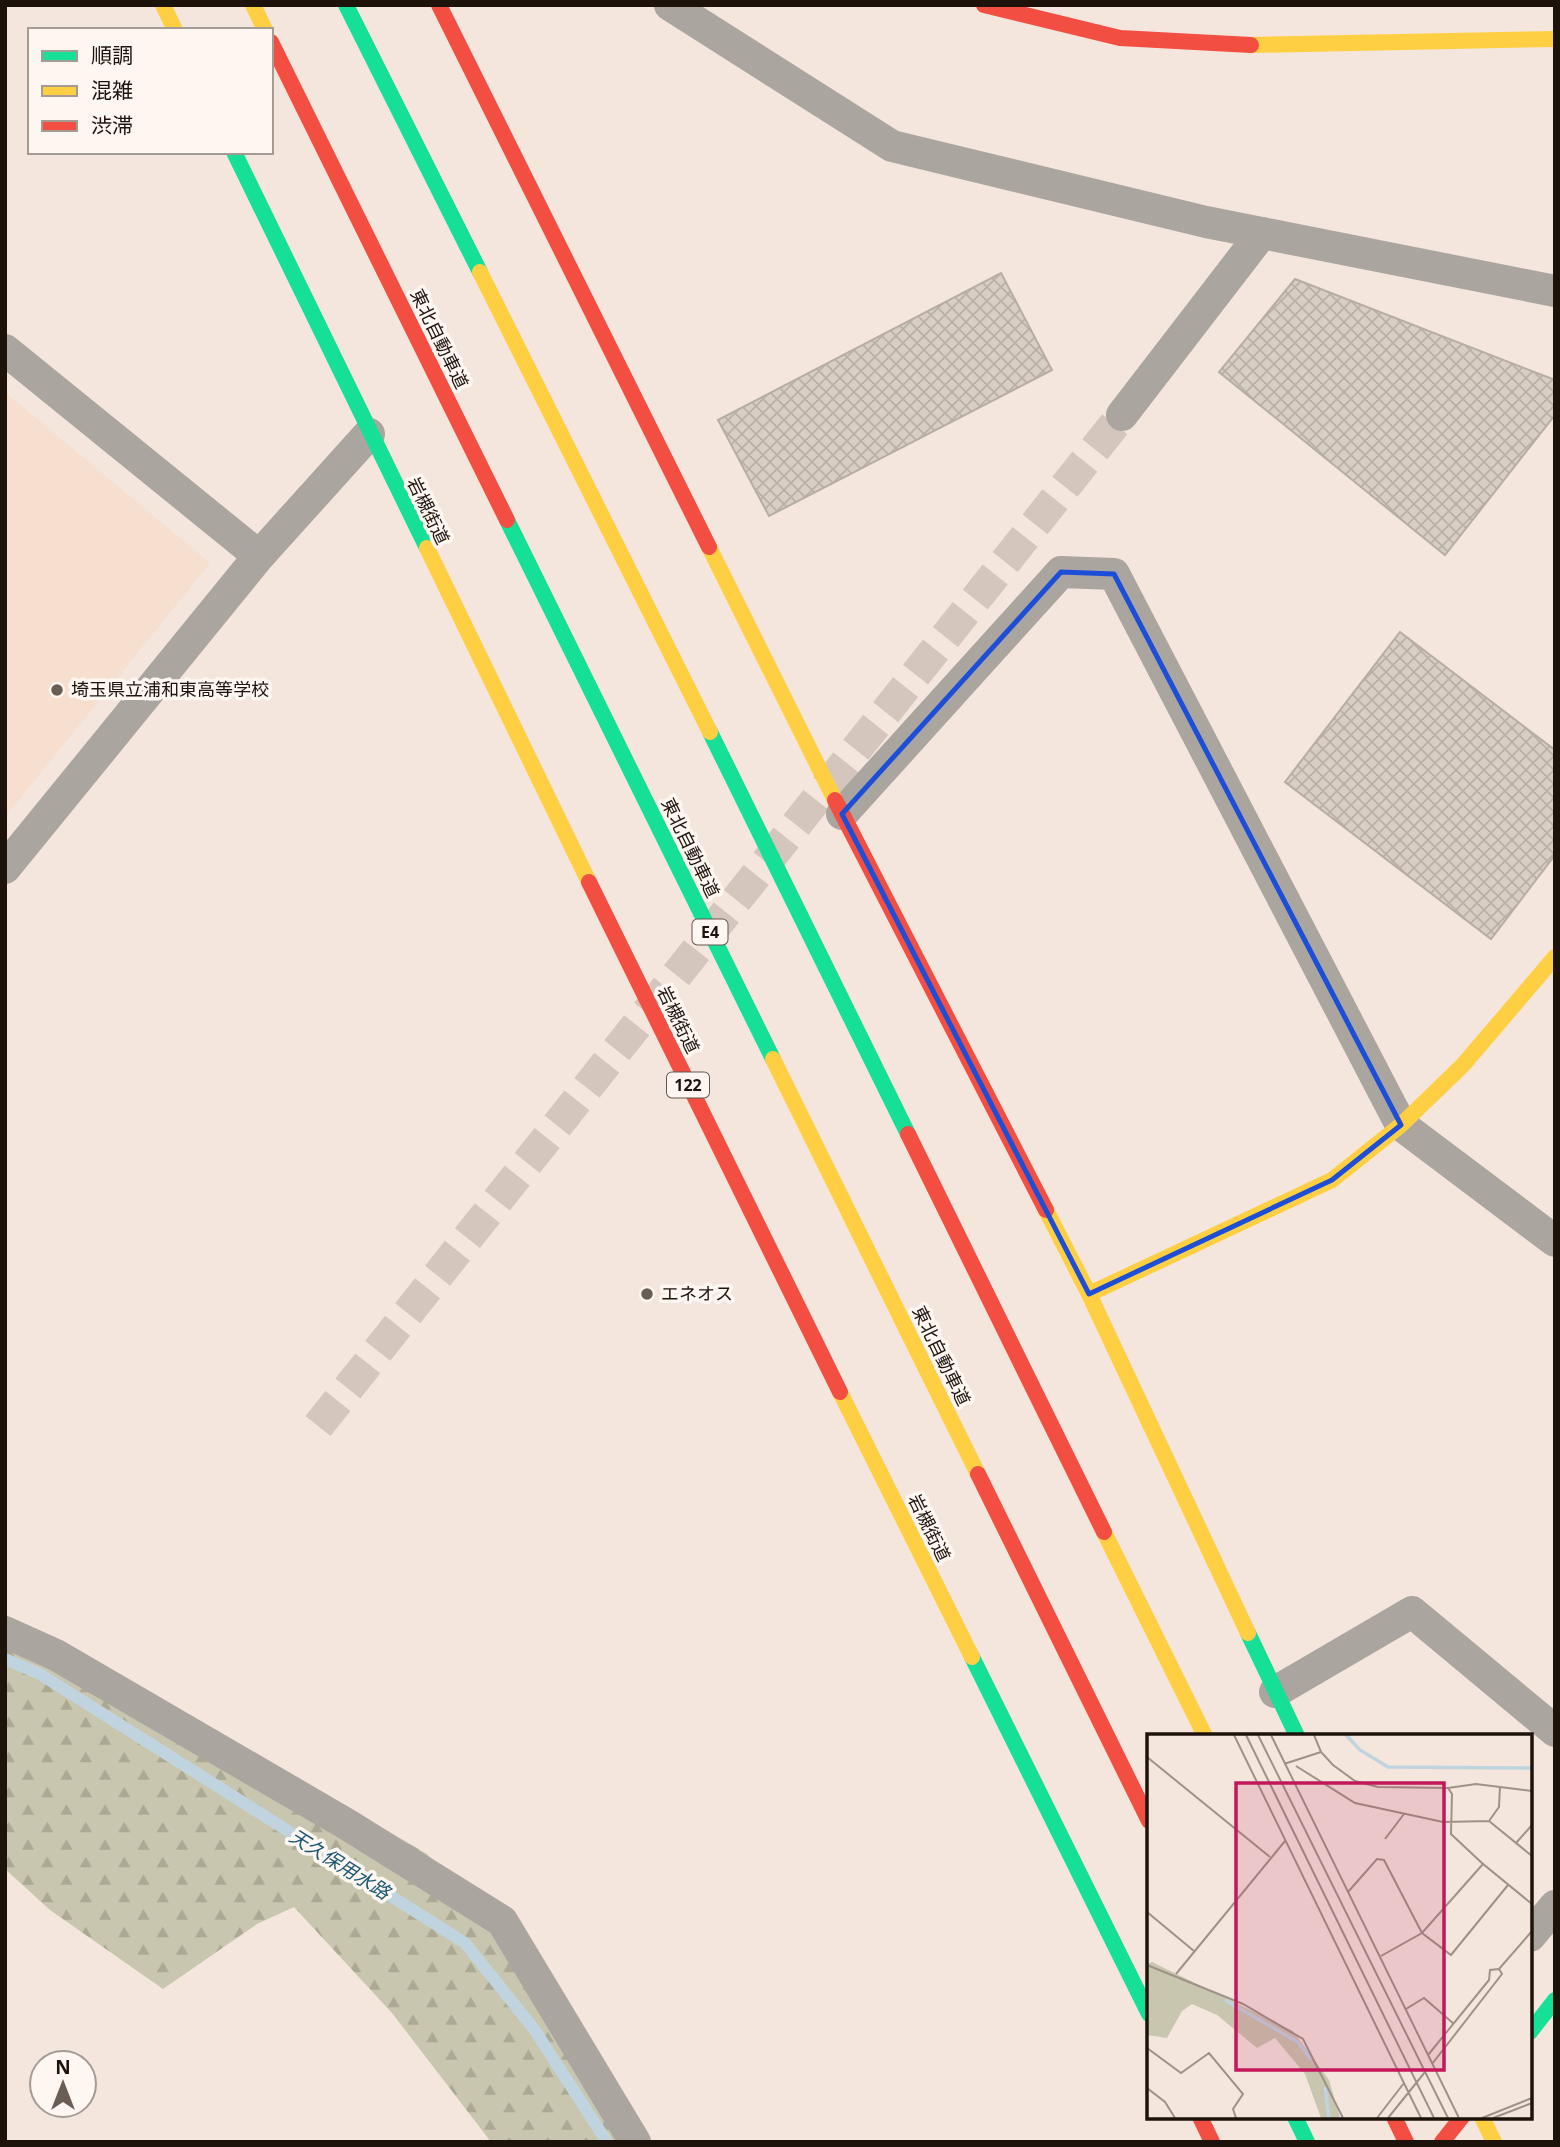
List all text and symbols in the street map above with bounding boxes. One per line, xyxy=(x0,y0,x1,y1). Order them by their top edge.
legend xyxy=(28,28,273,154)
text: 順調 xyxy=(91,41,133,69)
text: 混雑 xyxy=(91,76,133,104)
text: 渋滞 xyxy=(91,111,133,139)
street label: 東北自動車道 xyxy=(405,285,474,392)
street label: 岩槻街道 xyxy=(402,473,455,548)
place label: 埼玉県立浦和東高等学校 xyxy=(71,677,269,701)
marker: 埼玉県立浦和東高等学校 xyxy=(49,682,65,698)
street label: 東北自動車道 xyxy=(656,794,725,901)
road number: E4 xyxy=(692,920,728,944)
street label: 岩槻街道 xyxy=(652,982,705,1057)
road number: 122 xyxy=(667,1072,709,1098)
place label: エネオス xyxy=(661,1281,733,1305)
marker: エネオス xyxy=(639,1286,655,1302)
street label: 東北自動車道 xyxy=(907,1302,976,1409)
street label: 岩槻街道 xyxy=(903,1490,956,1565)
inset map xyxy=(1147,1734,1532,2119)
water label: 天久保用水路 xyxy=(285,1823,397,1906)
north arrow xyxy=(28,2049,98,2119)
text: N xyxy=(55,2054,71,2080)

